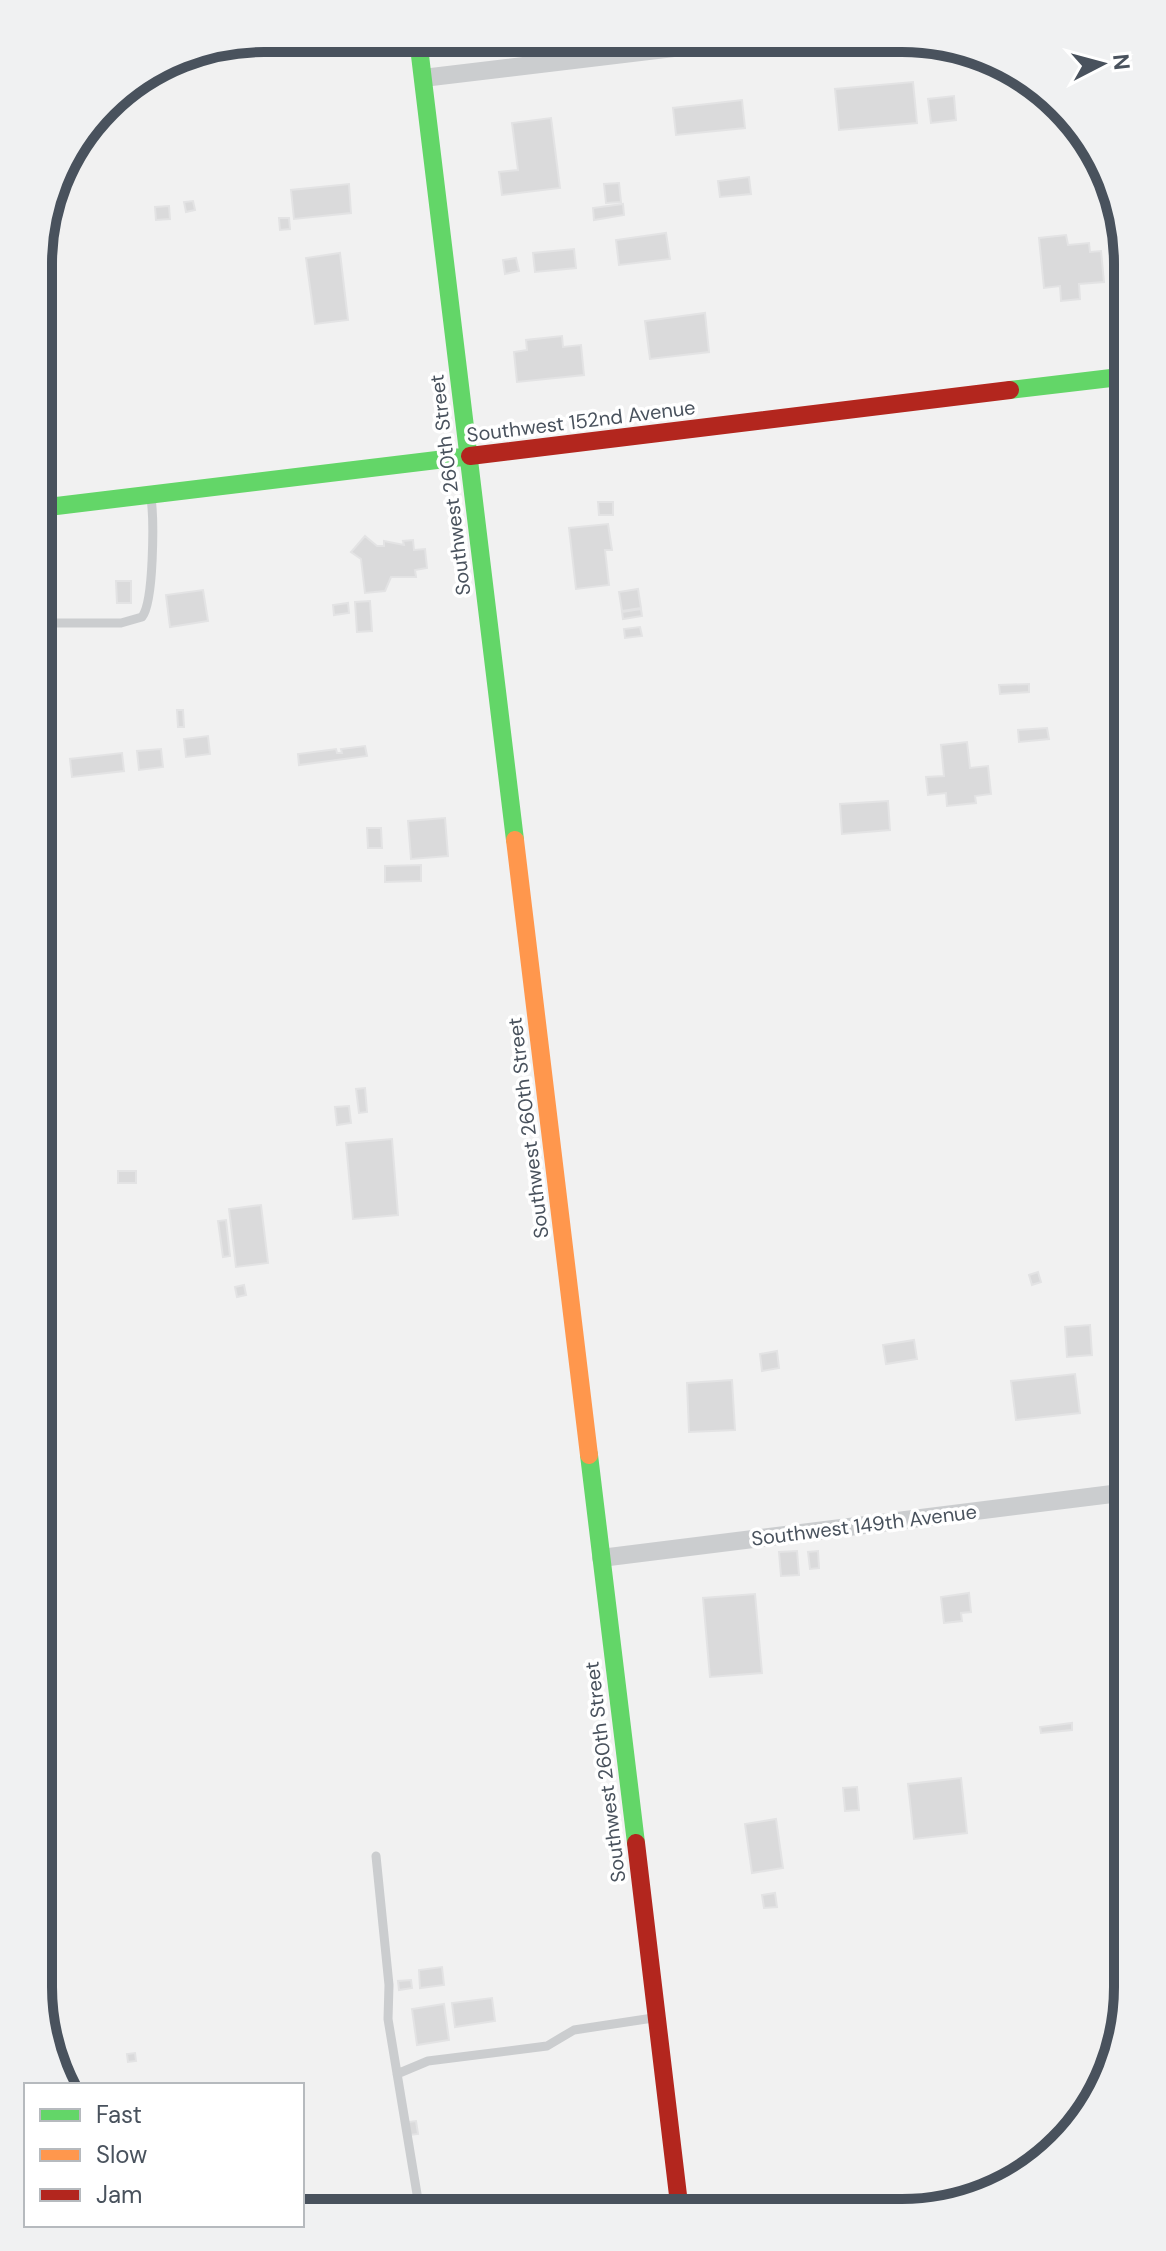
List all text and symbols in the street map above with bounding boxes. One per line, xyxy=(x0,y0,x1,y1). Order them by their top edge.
north arrow xyxy=(1062,24,1142,104)
text: N xyxy=(1106,52,1137,71)
street label: Southwest 260th Street xyxy=(424,373,476,597)
street label: Southwest 152nd Avenue xyxy=(465,394,697,448)
street label: Southwest 260th Street xyxy=(502,1016,554,1240)
street label: Southwest 149th Avenue xyxy=(750,1498,978,1552)
street label: Southwest 260th Street xyxy=(579,1660,631,1884)
legend xyxy=(24,2083,304,2227)
text: Fast xyxy=(96,2099,142,2130)
text: Slow xyxy=(96,2139,147,2170)
text: Jam xyxy=(96,2179,142,2210)

